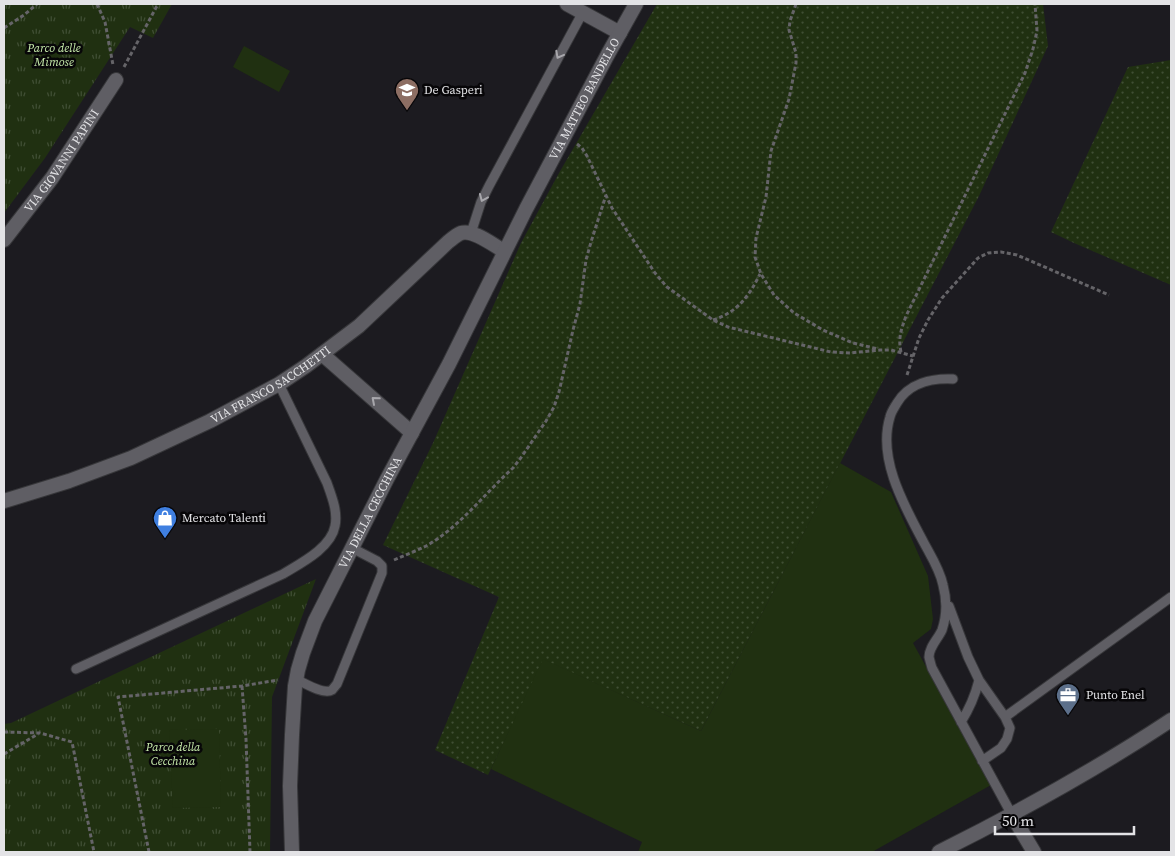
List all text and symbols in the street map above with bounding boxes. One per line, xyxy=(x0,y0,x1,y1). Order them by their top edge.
street label: VIA MATTEO BANDELLO xyxy=(545,35,623,163)
park label: Parco delle Mimose xyxy=(26,40,81,70)
one-way arrow xyxy=(556,50,566,59)
school or university icon: De Gasperi xyxy=(394,77,420,111)
place label: De Gasperi xyxy=(424,82,483,98)
street label: VIA GIOVANNI PAPINI xyxy=(20,106,103,215)
one-way arrow xyxy=(479,193,489,202)
street label: VIA FRANCO SACCHETTI xyxy=(208,342,334,427)
one-way arrow xyxy=(372,397,381,406)
street label: VIA DELLA CECCHINA xyxy=(335,454,406,571)
shop icon: Mercato Talenti xyxy=(152,505,178,539)
place label: Mercato Talenti xyxy=(182,510,266,526)
office icon: Punto Enel xyxy=(1055,682,1081,716)
place label: Punto Enel xyxy=(1086,687,1145,703)
park label: Parco della Cecchina xyxy=(145,739,201,769)
scale bar xyxy=(995,804,1134,836)
text: 50 m xyxy=(1002,810,1034,831)

